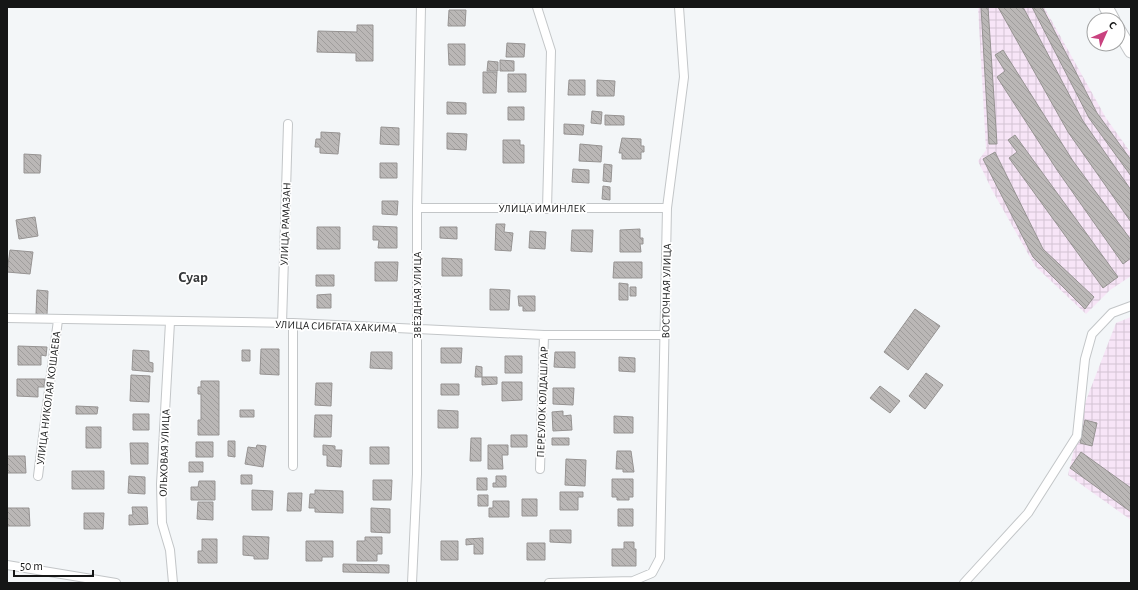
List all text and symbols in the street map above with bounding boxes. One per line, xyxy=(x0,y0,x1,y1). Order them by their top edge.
north arrow xyxy=(1086,12,1126,52)
text: С xyxy=(1107,19,1119,31)
street label: УЛИЦА РАМАЗАН xyxy=(279,182,292,266)
street label: УЛИЦА ИМИНЛЕК xyxy=(498,203,586,214)
street label: ВОСТОЧНАЯ УЛИЦА xyxy=(660,243,673,339)
street label: ЗВЁЗДНАЯ УЛИЦА xyxy=(412,251,423,338)
district label: Суар xyxy=(178,270,208,285)
street label: УЛИЦА СИБГАТА ХАКИМА xyxy=(275,319,398,334)
street label: УЛИЦА НИКОЛАЯ КОШАЕВА xyxy=(35,330,62,466)
street label: ПЕРЕУЛОК ЮЛДАШЛАР xyxy=(535,346,550,458)
street label: ОЛЬХОВАЯ УЛИЦА xyxy=(157,408,172,497)
scale bar xyxy=(14,552,93,578)
text: 50 m xyxy=(20,560,43,572)

